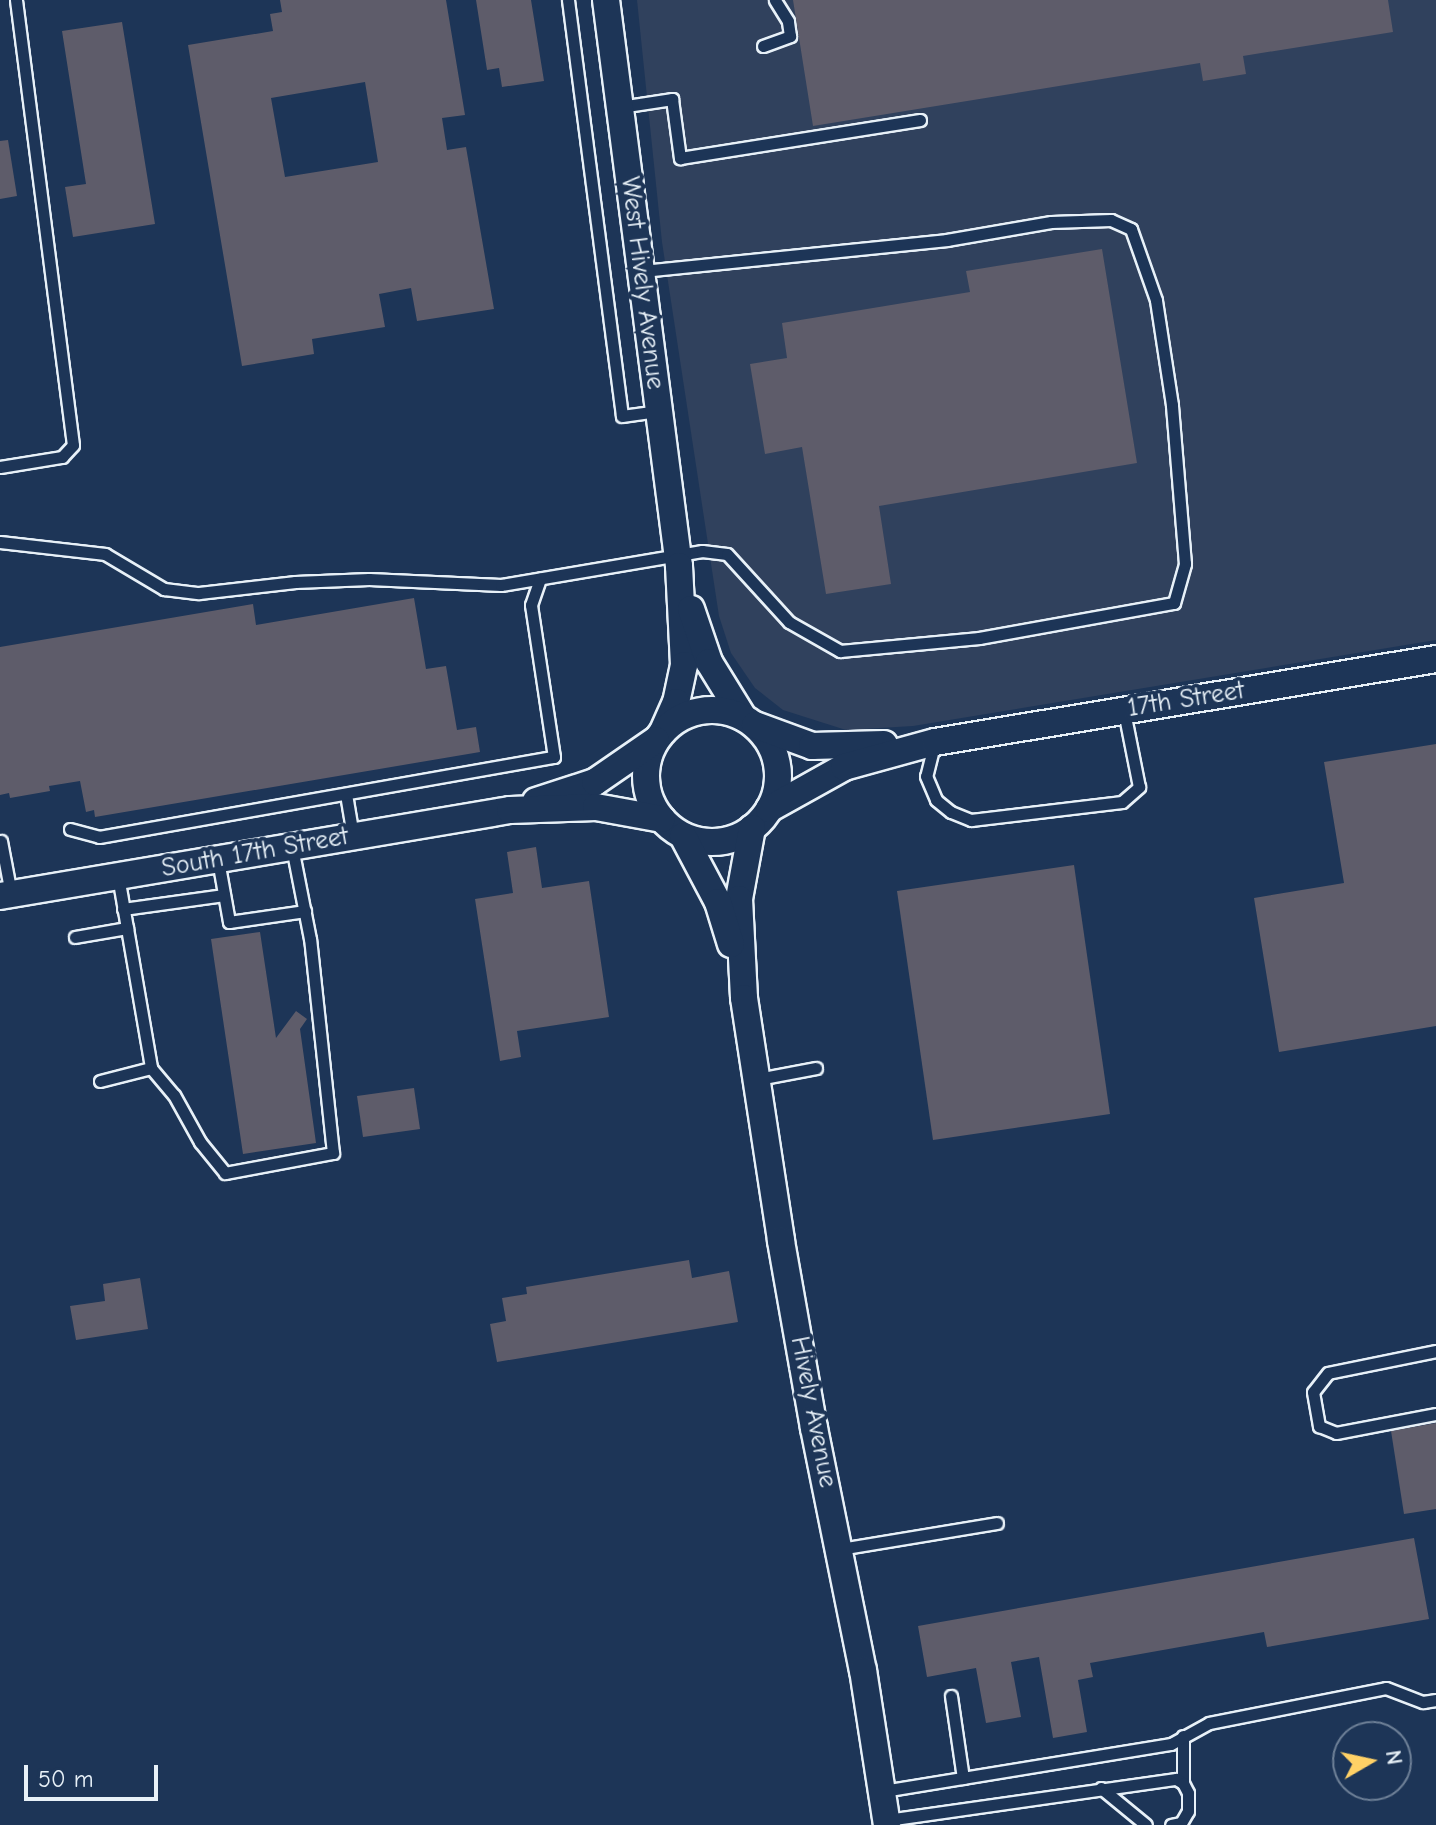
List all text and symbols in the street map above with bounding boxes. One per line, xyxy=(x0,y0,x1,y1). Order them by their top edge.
street label: West Hively Avenue xyxy=(613,175,671,391)
street label: 17th Street xyxy=(1125,675,1247,725)
street label: South 17th Street xyxy=(159,821,351,885)
street label: Hively Avenue xyxy=(783,1334,843,1490)
north arrow xyxy=(1332,1721,1412,1801)
text: N xyxy=(1380,1748,1408,1767)
scale bar xyxy=(28,1749,162,1799)
text: 50 m xyxy=(38,1765,94,1793)

